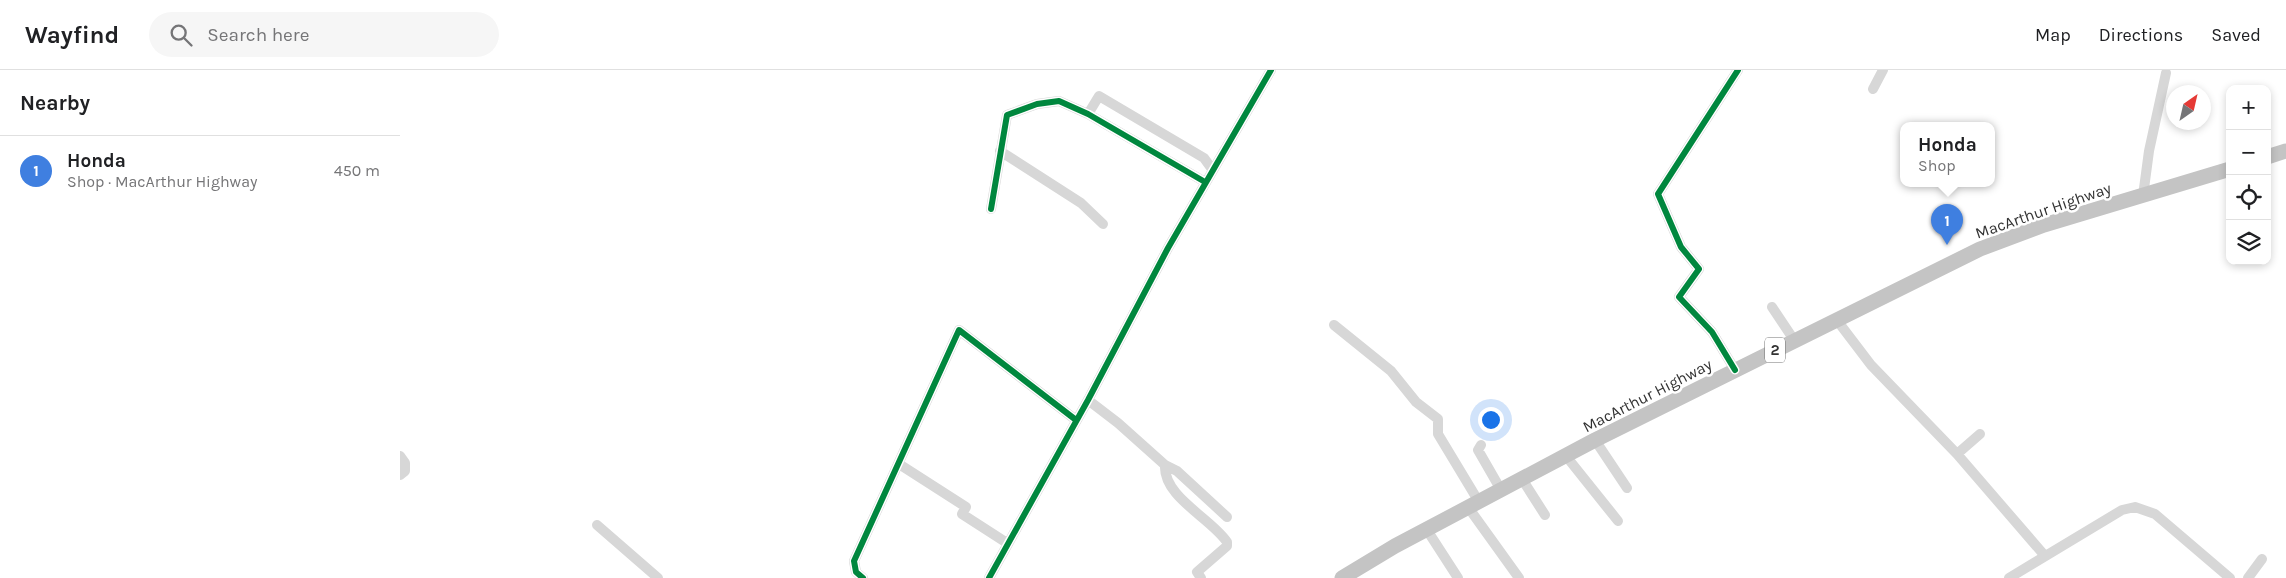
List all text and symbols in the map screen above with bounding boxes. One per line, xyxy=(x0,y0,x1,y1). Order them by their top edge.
search box xyxy=(149,12,499,57)
text: Wayfind xyxy=(25,21,119,49)
icon: search xyxy=(167,21,195,49)
text: Search here xyxy=(207,24,309,46)
text: Map xyxy=(2035,24,2071,46)
text: Directions xyxy=(2099,24,2183,46)
text: Saved xyxy=(2211,24,2261,46)
north arrow xyxy=(2166,85,2211,130)
map controls xyxy=(2226,85,2271,265)
button: + xyxy=(2226,85,2271,130)
text: Nearby xyxy=(20,91,90,115)
popup xyxy=(1900,122,1995,187)
button: − xyxy=(2226,130,2271,175)
text: Honda xyxy=(1918,134,1977,156)
text: Honda xyxy=(67,150,126,172)
text: Shop xyxy=(1918,156,1956,175)
text: 1 xyxy=(33,161,39,180)
text: 450 m xyxy=(334,161,380,180)
text: Shop · MacArthur Highway xyxy=(67,172,257,191)
button: locate xyxy=(2226,175,2271,220)
street label: MacArthur Highway xyxy=(1973,178,2114,243)
pin: 1 xyxy=(1931,204,1963,245)
button: layers xyxy=(2226,220,2271,265)
road number: 2 xyxy=(1765,338,1785,362)
street label: MacArthur Highway xyxy=(1579,354,1716,436)
your location xyxy=(1478,407,1504,433)

